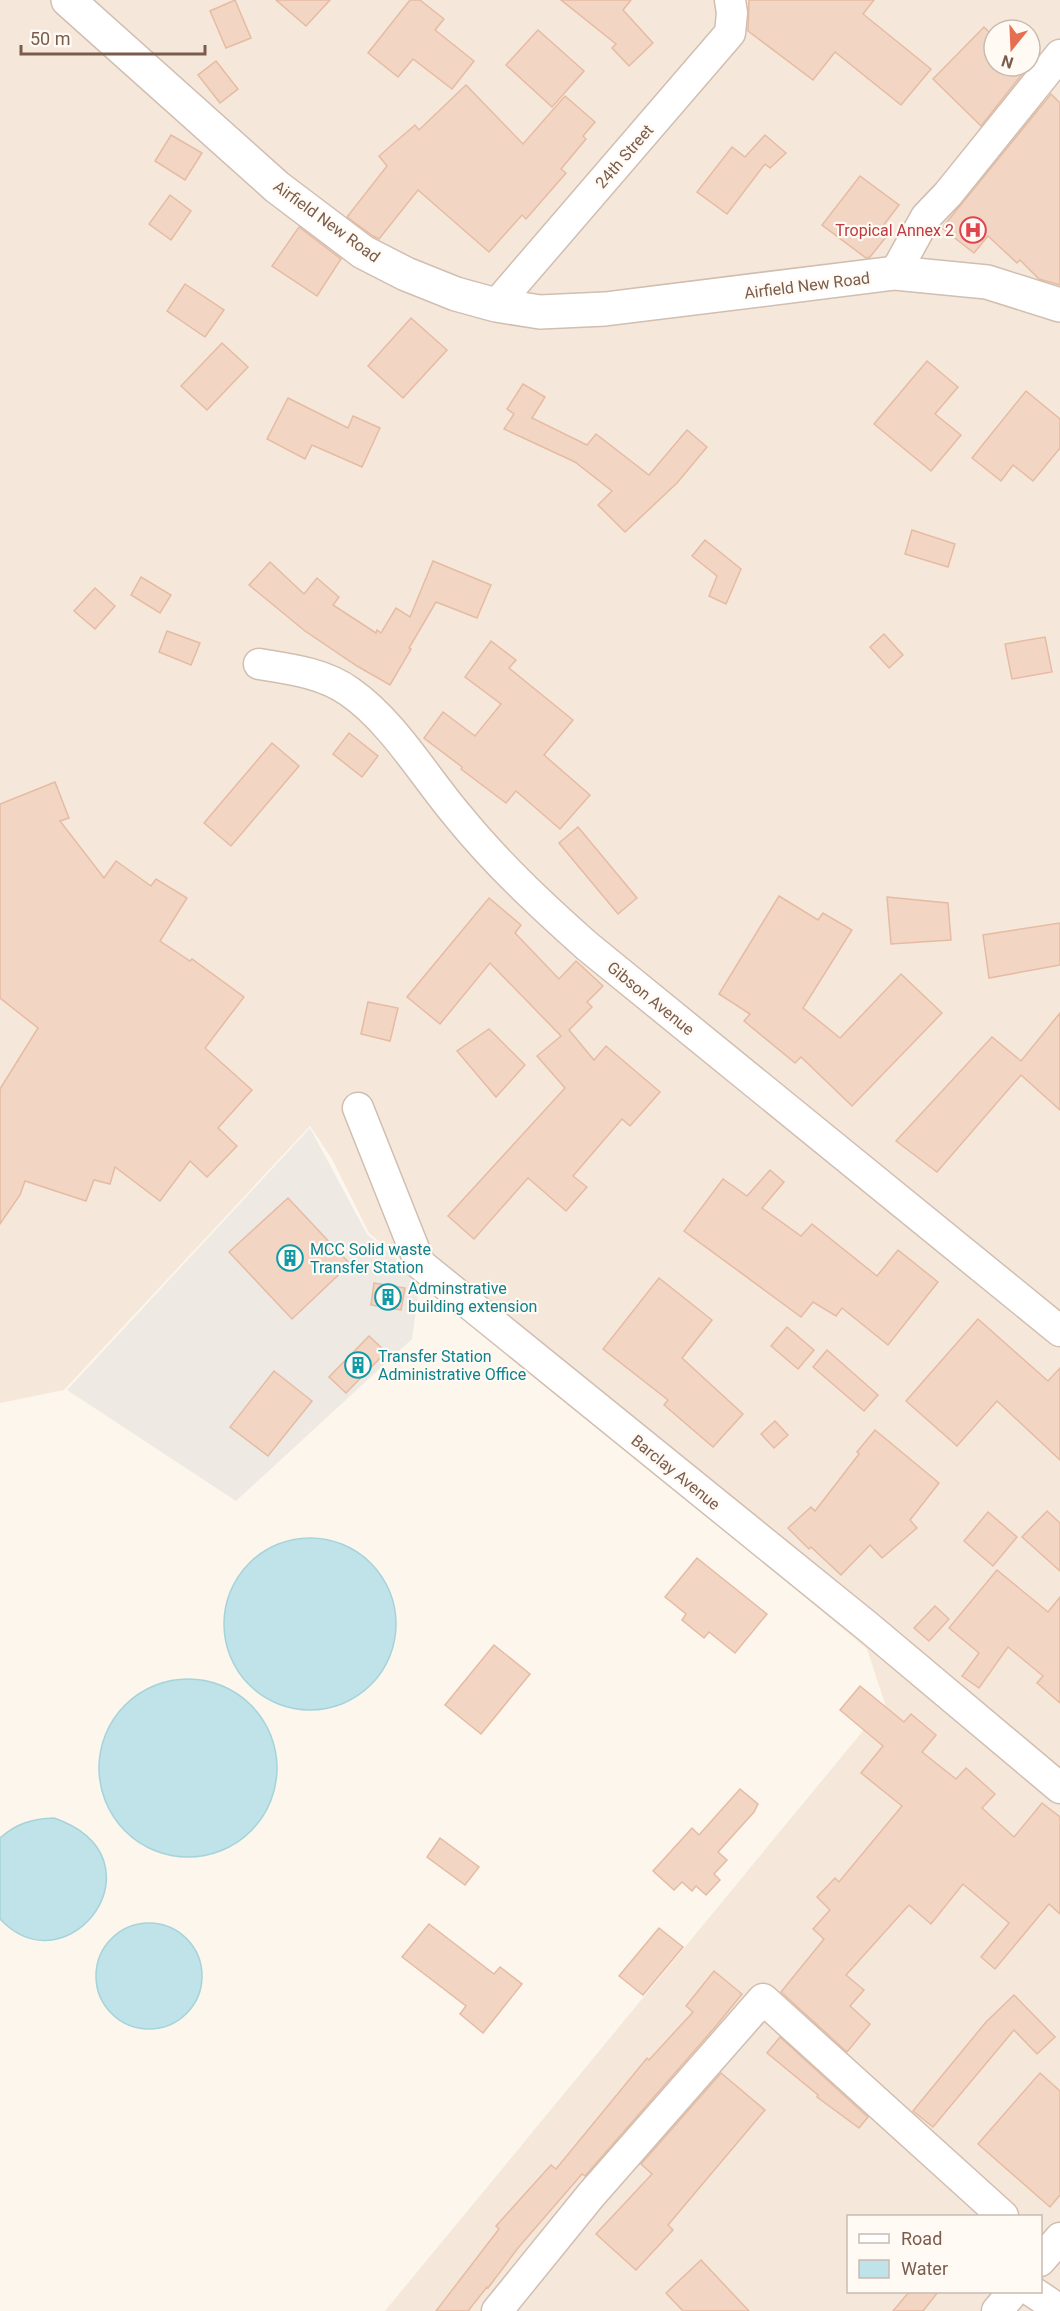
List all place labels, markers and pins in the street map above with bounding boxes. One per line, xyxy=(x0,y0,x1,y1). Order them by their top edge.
hospital icon: Tropical Annex 2 xyxy=(958,215,988,245)
place label: Tropical Annex 2 xyxy=(835,221,954,240)
place label: MCC Solid waste Transfer Station xyxy=(310,1240,431,1277)
building icon: MCC Solid waste Transfer Station xyxy=(275,1243,305,1273)
place label: Adminstrative building extension xyxy=(408,1279,537,1316)
building icon: Adminstrative building extension xyxy=(373,1282,403,1312)
place label: Transfer Station Administrative Office xyxy=(378,1347,526,1384)
building icon: Transfer Station Administrative Office xyxy=(343,1350,373,1380)

